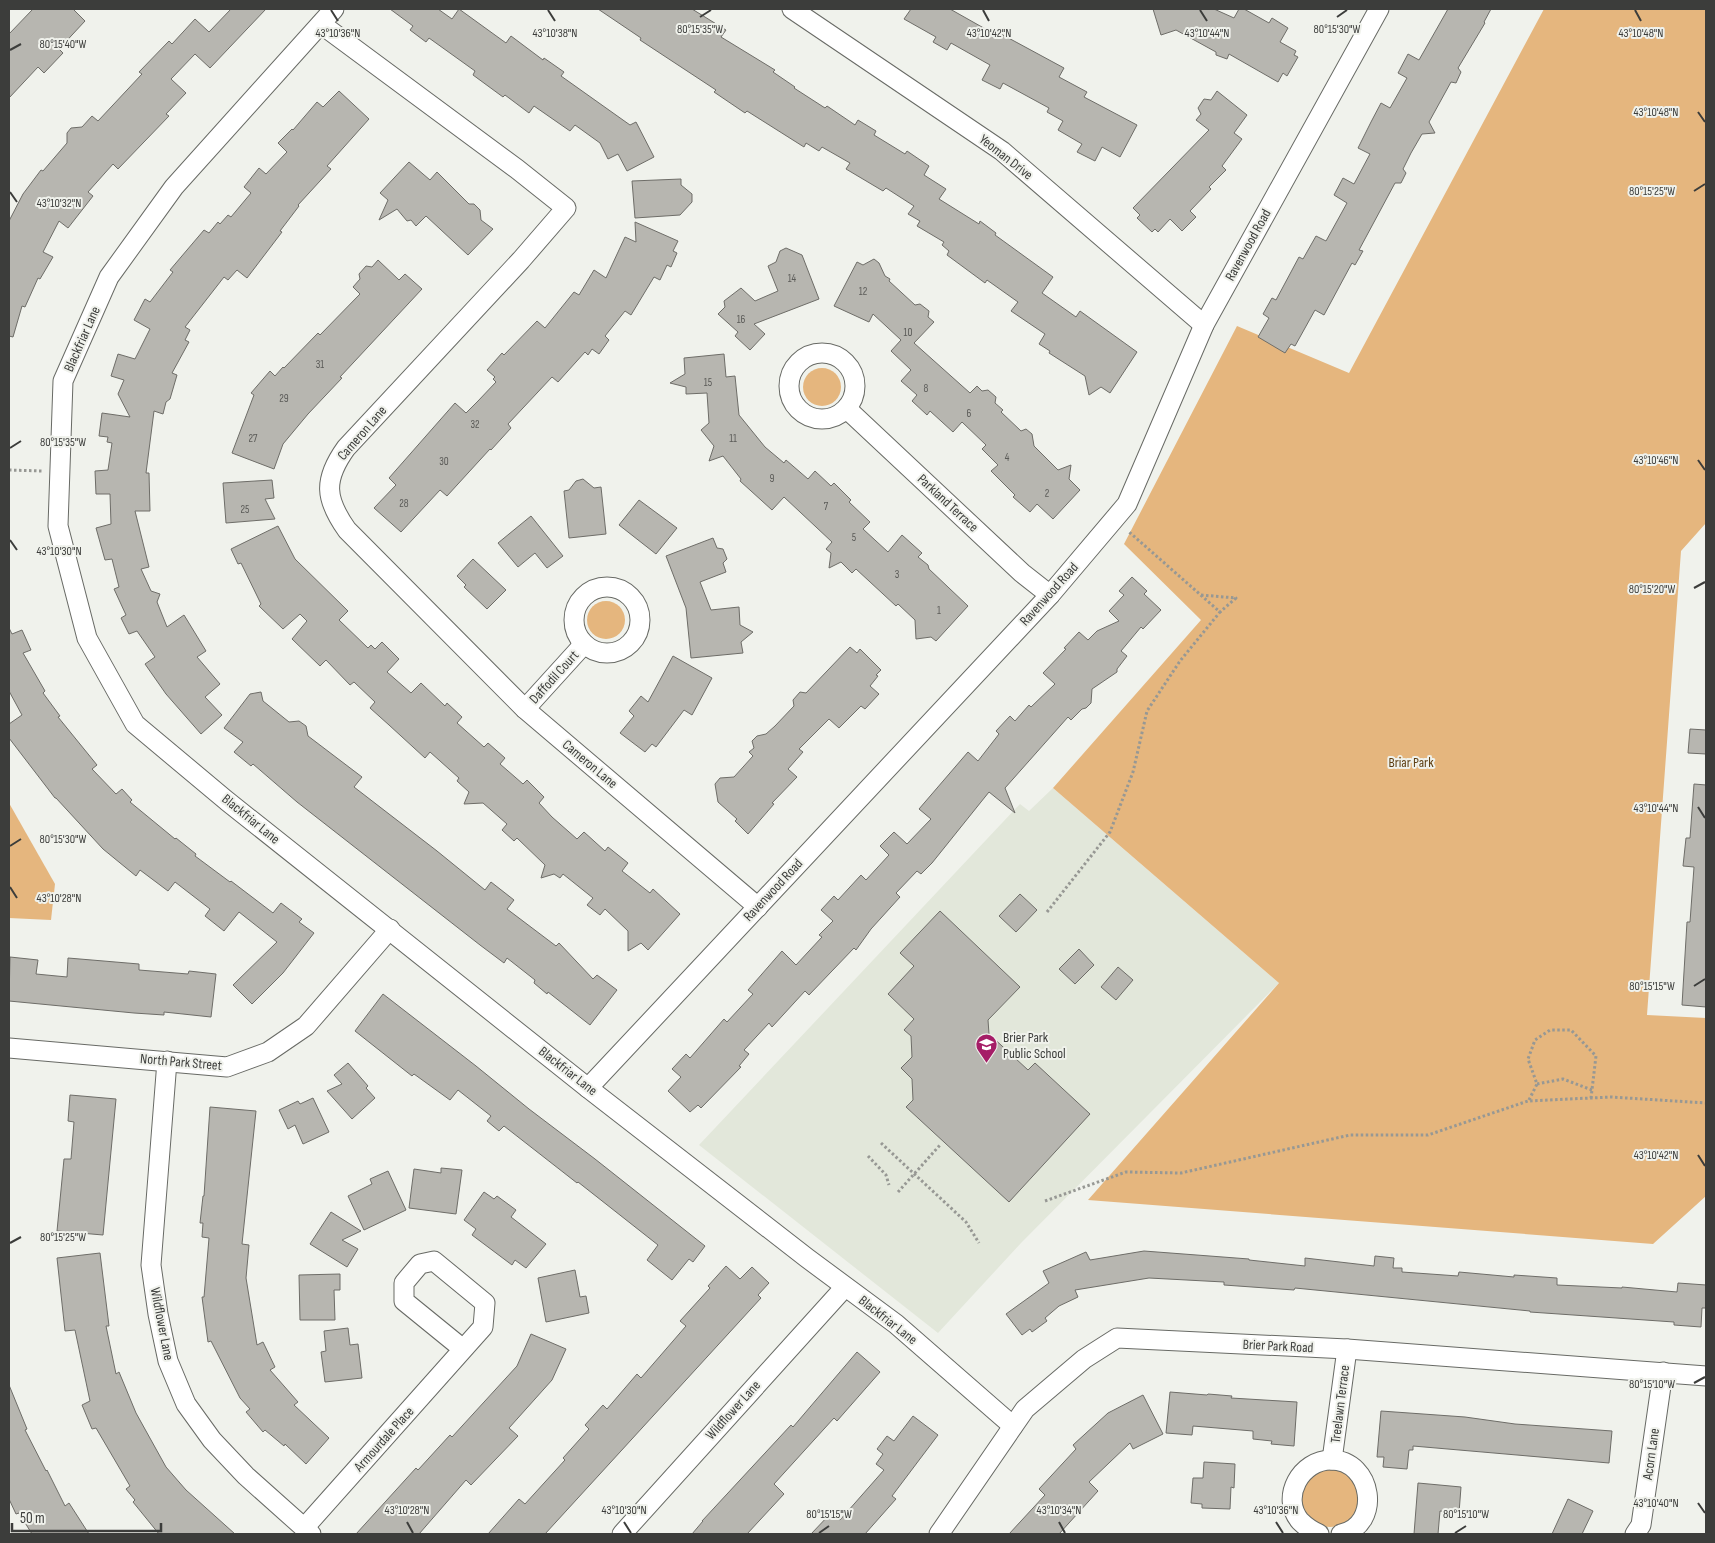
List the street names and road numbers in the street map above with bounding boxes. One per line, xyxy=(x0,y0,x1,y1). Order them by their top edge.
street label: Yeoman Drive xyxy=(976,131,1036,183)
street label: Ravenwood Road xyxy=(1221,206,1275,284)
street label: Blackfriar Lane xyxy=(60,304,104,374)
street label: Cameron Lane xyxy=(334,402,390,464)
street label: Parkland Terrace xyxy=(914,470,982,536)
street label: Ravenwood Road xyxy=(1016,559,1082,629)
street label: Daffodil Court xyxy=(526,647,582,707)
street label: Cameron Lane xyxy=(559,736,621,792)
street label: Blackfriar Lane xyxy=(219,790,283,848)
street label: Ravenwood Road xyxy=(740,855,806,925)
street label: Blackfriar Lane xyxy=(535,1043,601,1099)
street label: North Park Street xyxy=(139,1050,223,1074)
street label: Wildflower Lane xyxy=(147,1286,177,1362)
street label: Blackfriar Lane xyxy=(855,1292,921,1348)
street label: Brier Park Road xyxy=(1242,1336,1314,1356)
street label: Treelawn Terrace xyxy=(1327,1364,1353,1444)
street label: Wildflower Lane xyxy=(702,1377,764,1443)
street label: Armourdale Place xyxy=(350,1403,418,1476)
street label: Acorn Lane xyxy=(1639,1427,1663,1482)

